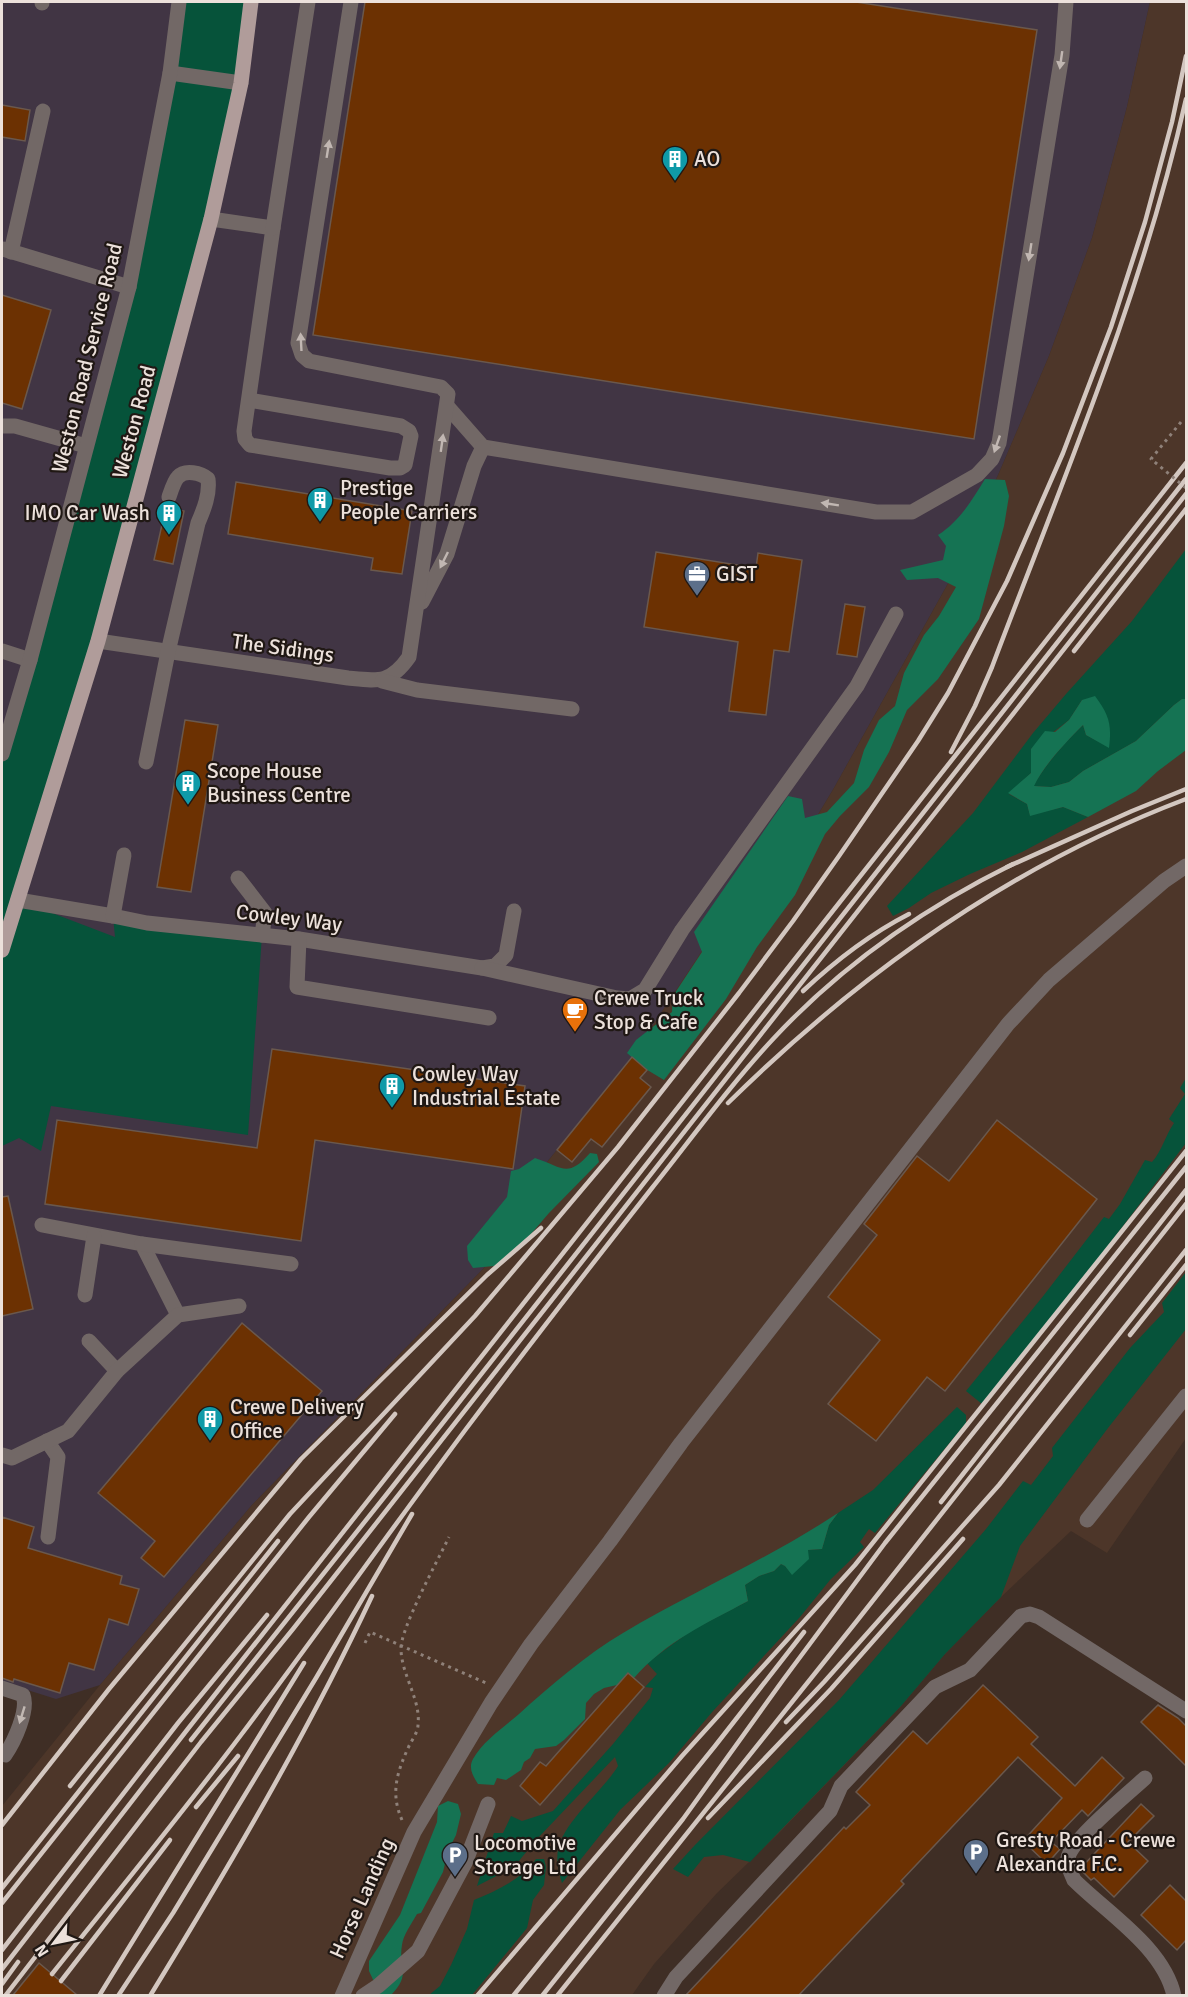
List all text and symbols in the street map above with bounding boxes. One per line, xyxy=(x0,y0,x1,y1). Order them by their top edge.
one-way arrow xyxy=(1056,50,1065,69)
one-way arrow xyxy=(324,140,333,159)
building icon: AO xyxy=(660,144,690,182)
place label: AO xyxy=(694,146,720,172)
street label: Weston Road Service Road xyxy=(46,240,128,476)
one-way arrow xyxy=(1025,243,1034,262)
one-way arrow xyxy=(296,332,305,351)
street label: Weston Road xyxy=(106,363,162,481)
one-way arrow xyxy=(437,433,446,452)
one-way arrow xyxy=(992,435,1001,453)
place label: Prestige People Carriers xyxy=(340,475,477,525)
building icon: Prestige People Carriers xyxy=(305,485,335,523)
building icon: IMO Car Wash xyxy=(154,498,184,536)
one-way arrow xyxy=(820,499,839,508)
place label: IMO Car Wash xyxy=(25,500,150,526)
one-way arrow xyxy=(439,552,448,569)
office icon: GIST xyxy=(682,559,712,597)
place label: GIST xyxy=(716,561,758,587)
street label: The Sidings xyxy=(230,628,336,668)
place label: Scope House Business Centre xyxy=(207,758,351,808)
building icon: Scope House Business Centre xyxy=(173,768,203,806)
street label: Cowley Way xyxy=(235,899,344,937)
place label: Crewe Truck Stop & Cafe xyxy=(594,985,704,1035)
cafe icon: Crewe Truck Stop & Cafe xyxy=(560,995,590,1033)
place label: Cowley Way Industrial Estate xyxy=(412,1061,561,1111)
building icon: Cowley Way Industrial Estate xyxy=(377,1071,407,1109)
place label: Crewe Delivery Office xyxy=(230,1394,364,1444)
building icon: Crewe Delivery Office xyxy=(195,1404,225,1442)
one-way arrow xyxy=(17,1706,26,1724)
place label: Gresty Road - Crewe Alexandra F.C. xyxy=(996,1827,1176,1877)
place label: Locomotive Storage Ltd xyxy=(474,1830,577,1880)
street label: Horse Landing xyxy=(324,1834,400,1962)
parking icon: Gresty Road - Crewe Alexandra F.C. xyxy=(961,1837,991,1875)
parking icon: Locomotive Storage Ltd xyxy=(440,1840,470,1878)
north arrow xyxy=(24,1913,84,1973)
text: N xyxy=(31,1940,54,1960)

